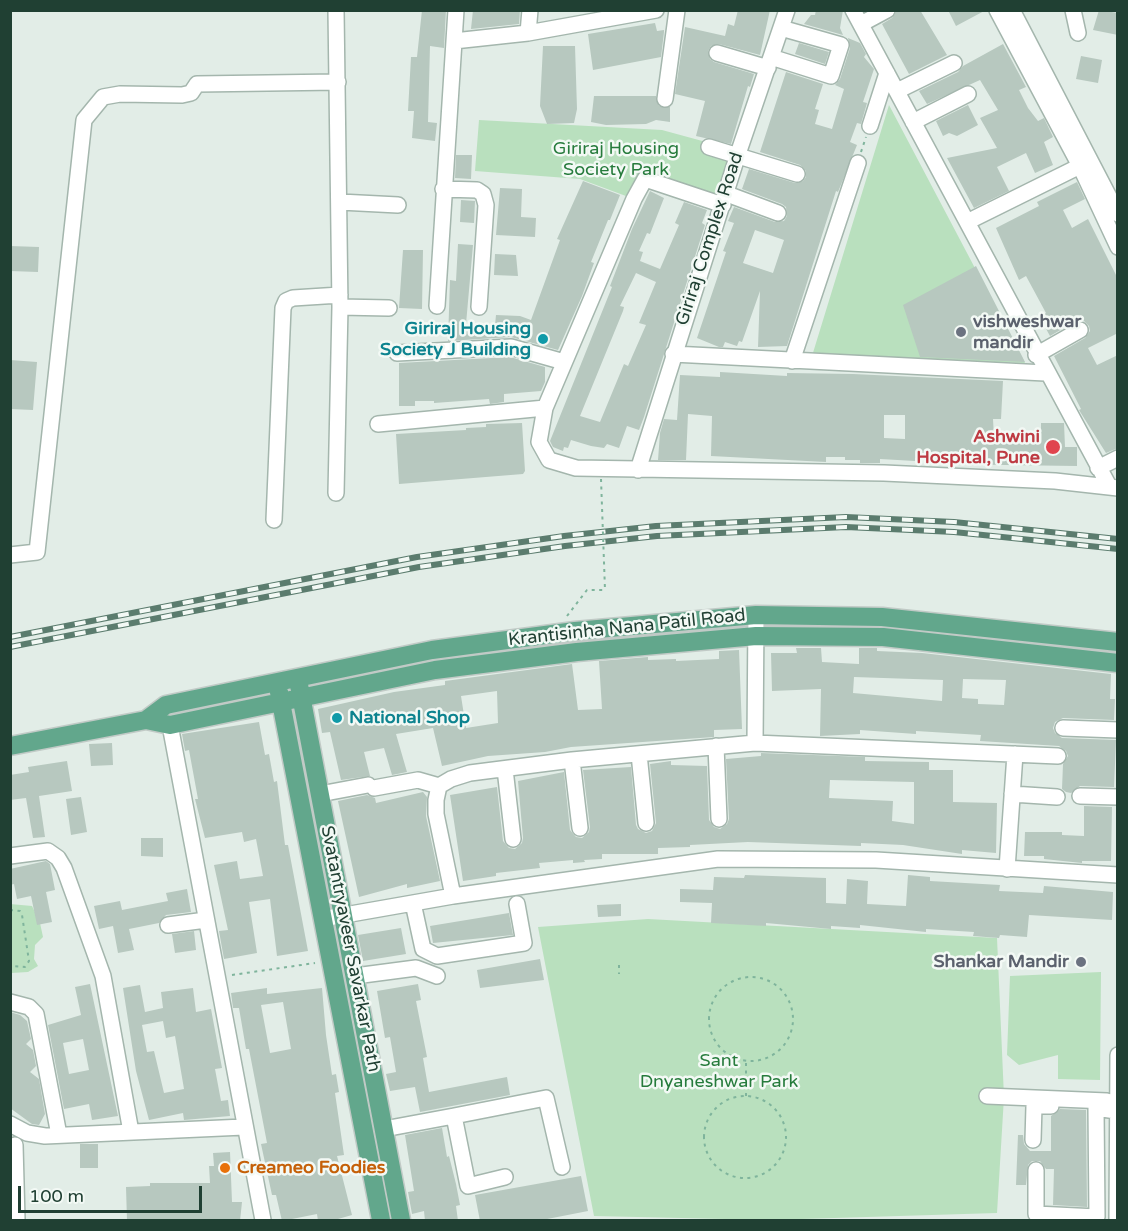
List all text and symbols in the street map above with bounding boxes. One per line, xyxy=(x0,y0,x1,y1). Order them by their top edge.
park label: Giriraj Housing Society Park xyxy=(553,138,679,180)
street label: Giriraj Complex Road xyxy=(672,150,748,328)
place label: vishweshwar mandir xyxy=(973,311,1081,354)
place label: Giriraj Housing Society J Building xyxy=(380,318,531,360)
marker: vishweshwar mandir xyxy=(954,325,968,339)
marker: Giriraj Housing Society J Building xyxy=(536,332,550,346)
place label: Ashwini Hospital, Pune xyxy=(916,426,1040,468)
marker: Ashwini Hospital, Pune xyxy=(1044,438,1062,456)
street label: Krantisinha Nana Patil Road xyxy=(507,605,747,651)
place label: National Shop xyxy=(349,707,470,729)
marker: National Shop xyxy=(330,711,344,725)
street label: Svatantryaveer Savarkar Path xyxy=(316,824,384,1074)
place label: Shankar Mandir xyxy=(933,951,1069,973)
marker: Shankar Mandir xyxy=(1074,955,1088,969)
park label: Sant Dnyaneshwar Park xyxy=(640,1050,798,1092)
place label: Creameo Foodies xyxy=(237,1157,385,1179)
marker: Creameo Foodies xyxy=(218,1161,232,1175)
scale bar xyxy=(21,1174,206,1212)
text: 100 m xyxy=(29,1185,84,1207)

